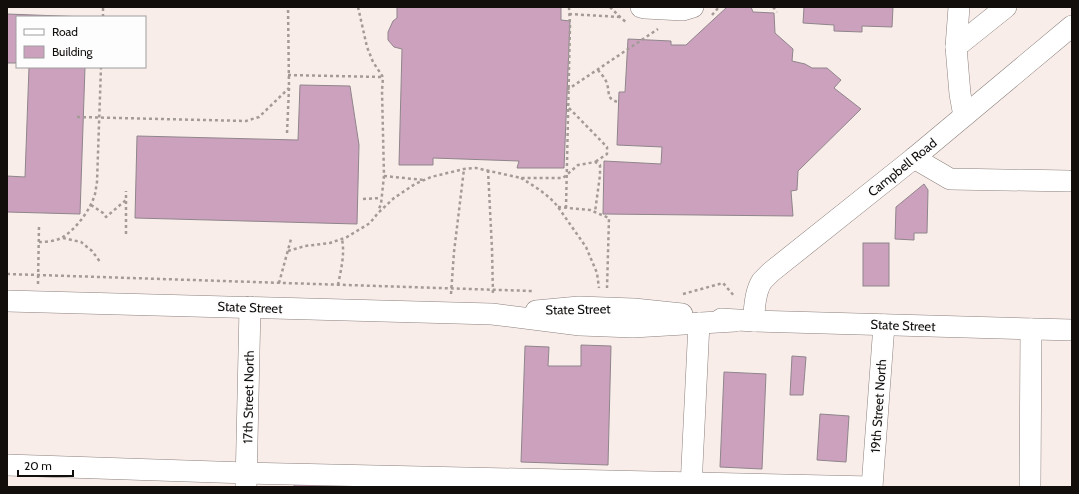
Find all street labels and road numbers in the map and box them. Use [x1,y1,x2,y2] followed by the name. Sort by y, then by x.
[864,134,940,200] street label: Campbell Road
[217,298,283,316] street label: State Street
[545,300,611,318] street label: State Street
[870,316,936,334] street label: State Street
[239,350,257,444] street label: 17th Street North
[867,359,889,453] street label: 19th Street North

